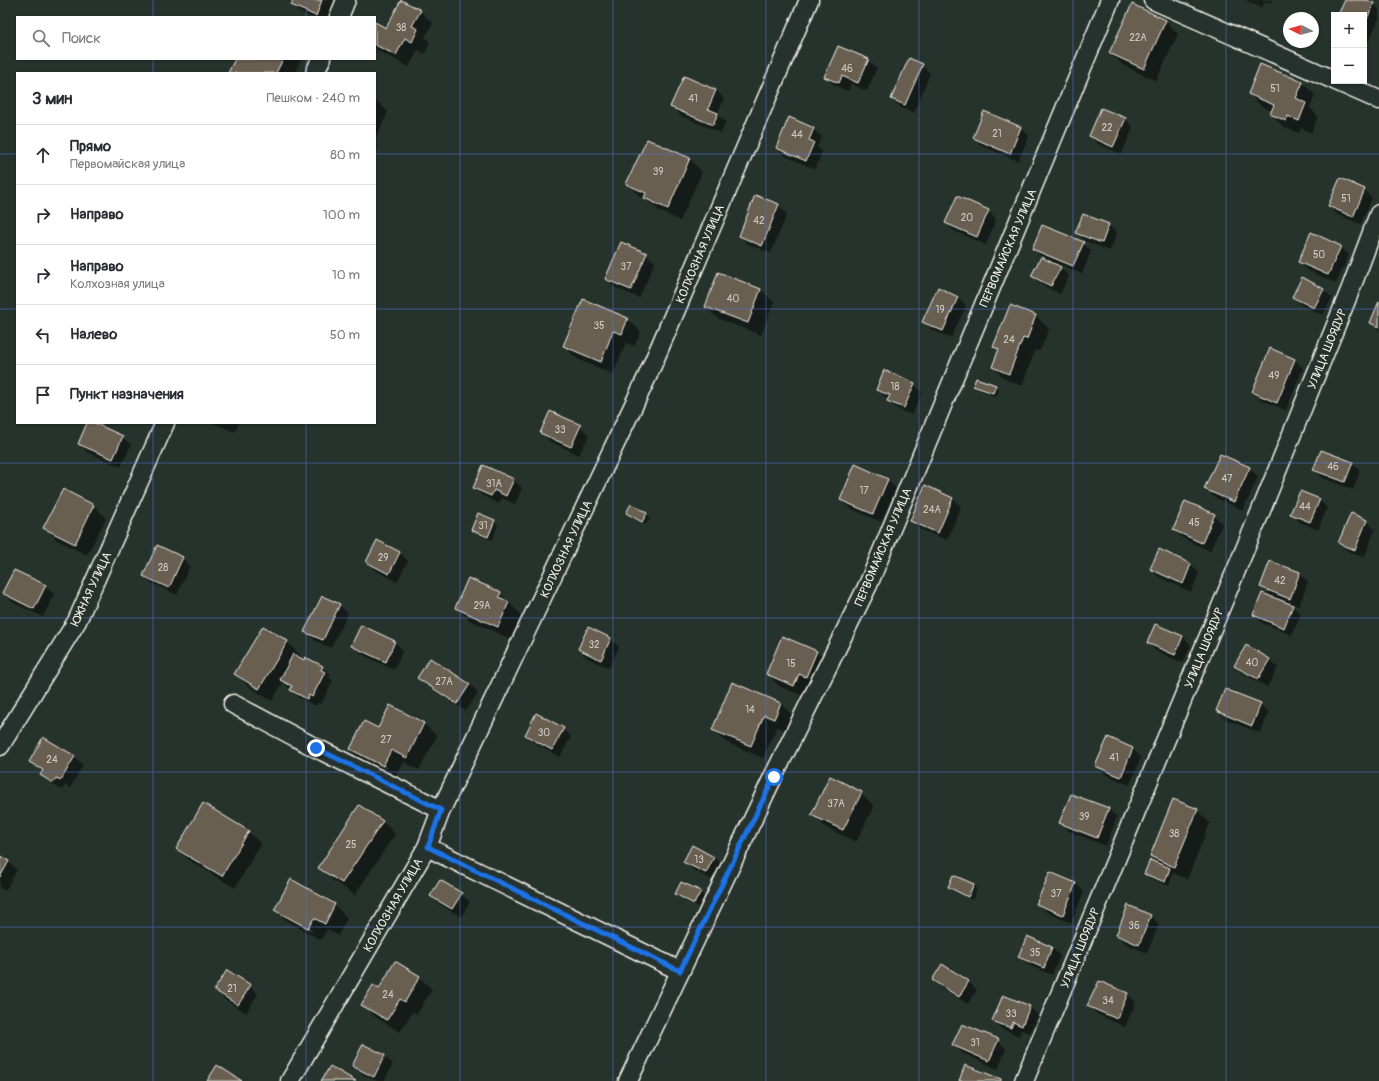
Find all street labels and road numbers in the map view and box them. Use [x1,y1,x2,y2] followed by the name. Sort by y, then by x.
[977,187,1040,310] street label: ПЕРВОМАЙСКАЯ УЛИЦА
[673,202,728,306] street label: КОЛХОЗНАЯ УЛИЦА
[1305,307,1350,392] street label: УЛИЦА ШОЯДУР
[852,486,915,609] street label: ПЕРВОМАЙСКАЯ УЛИЦА
[537,498,596,600] street label: КОЛХОЗНАЯ УЛИЦА
[68,549,115,629] street label: ЮЖНАЯ УЛИЦА
[1182,606,1227,691] street label: УЛИЦА ШОЯДУР
[360,855,426,955] street label: КОЛХОЗНАЯ УЛИЦА
[1058,906,1103,991] street label: УЛИЦА ШОЯДУР

